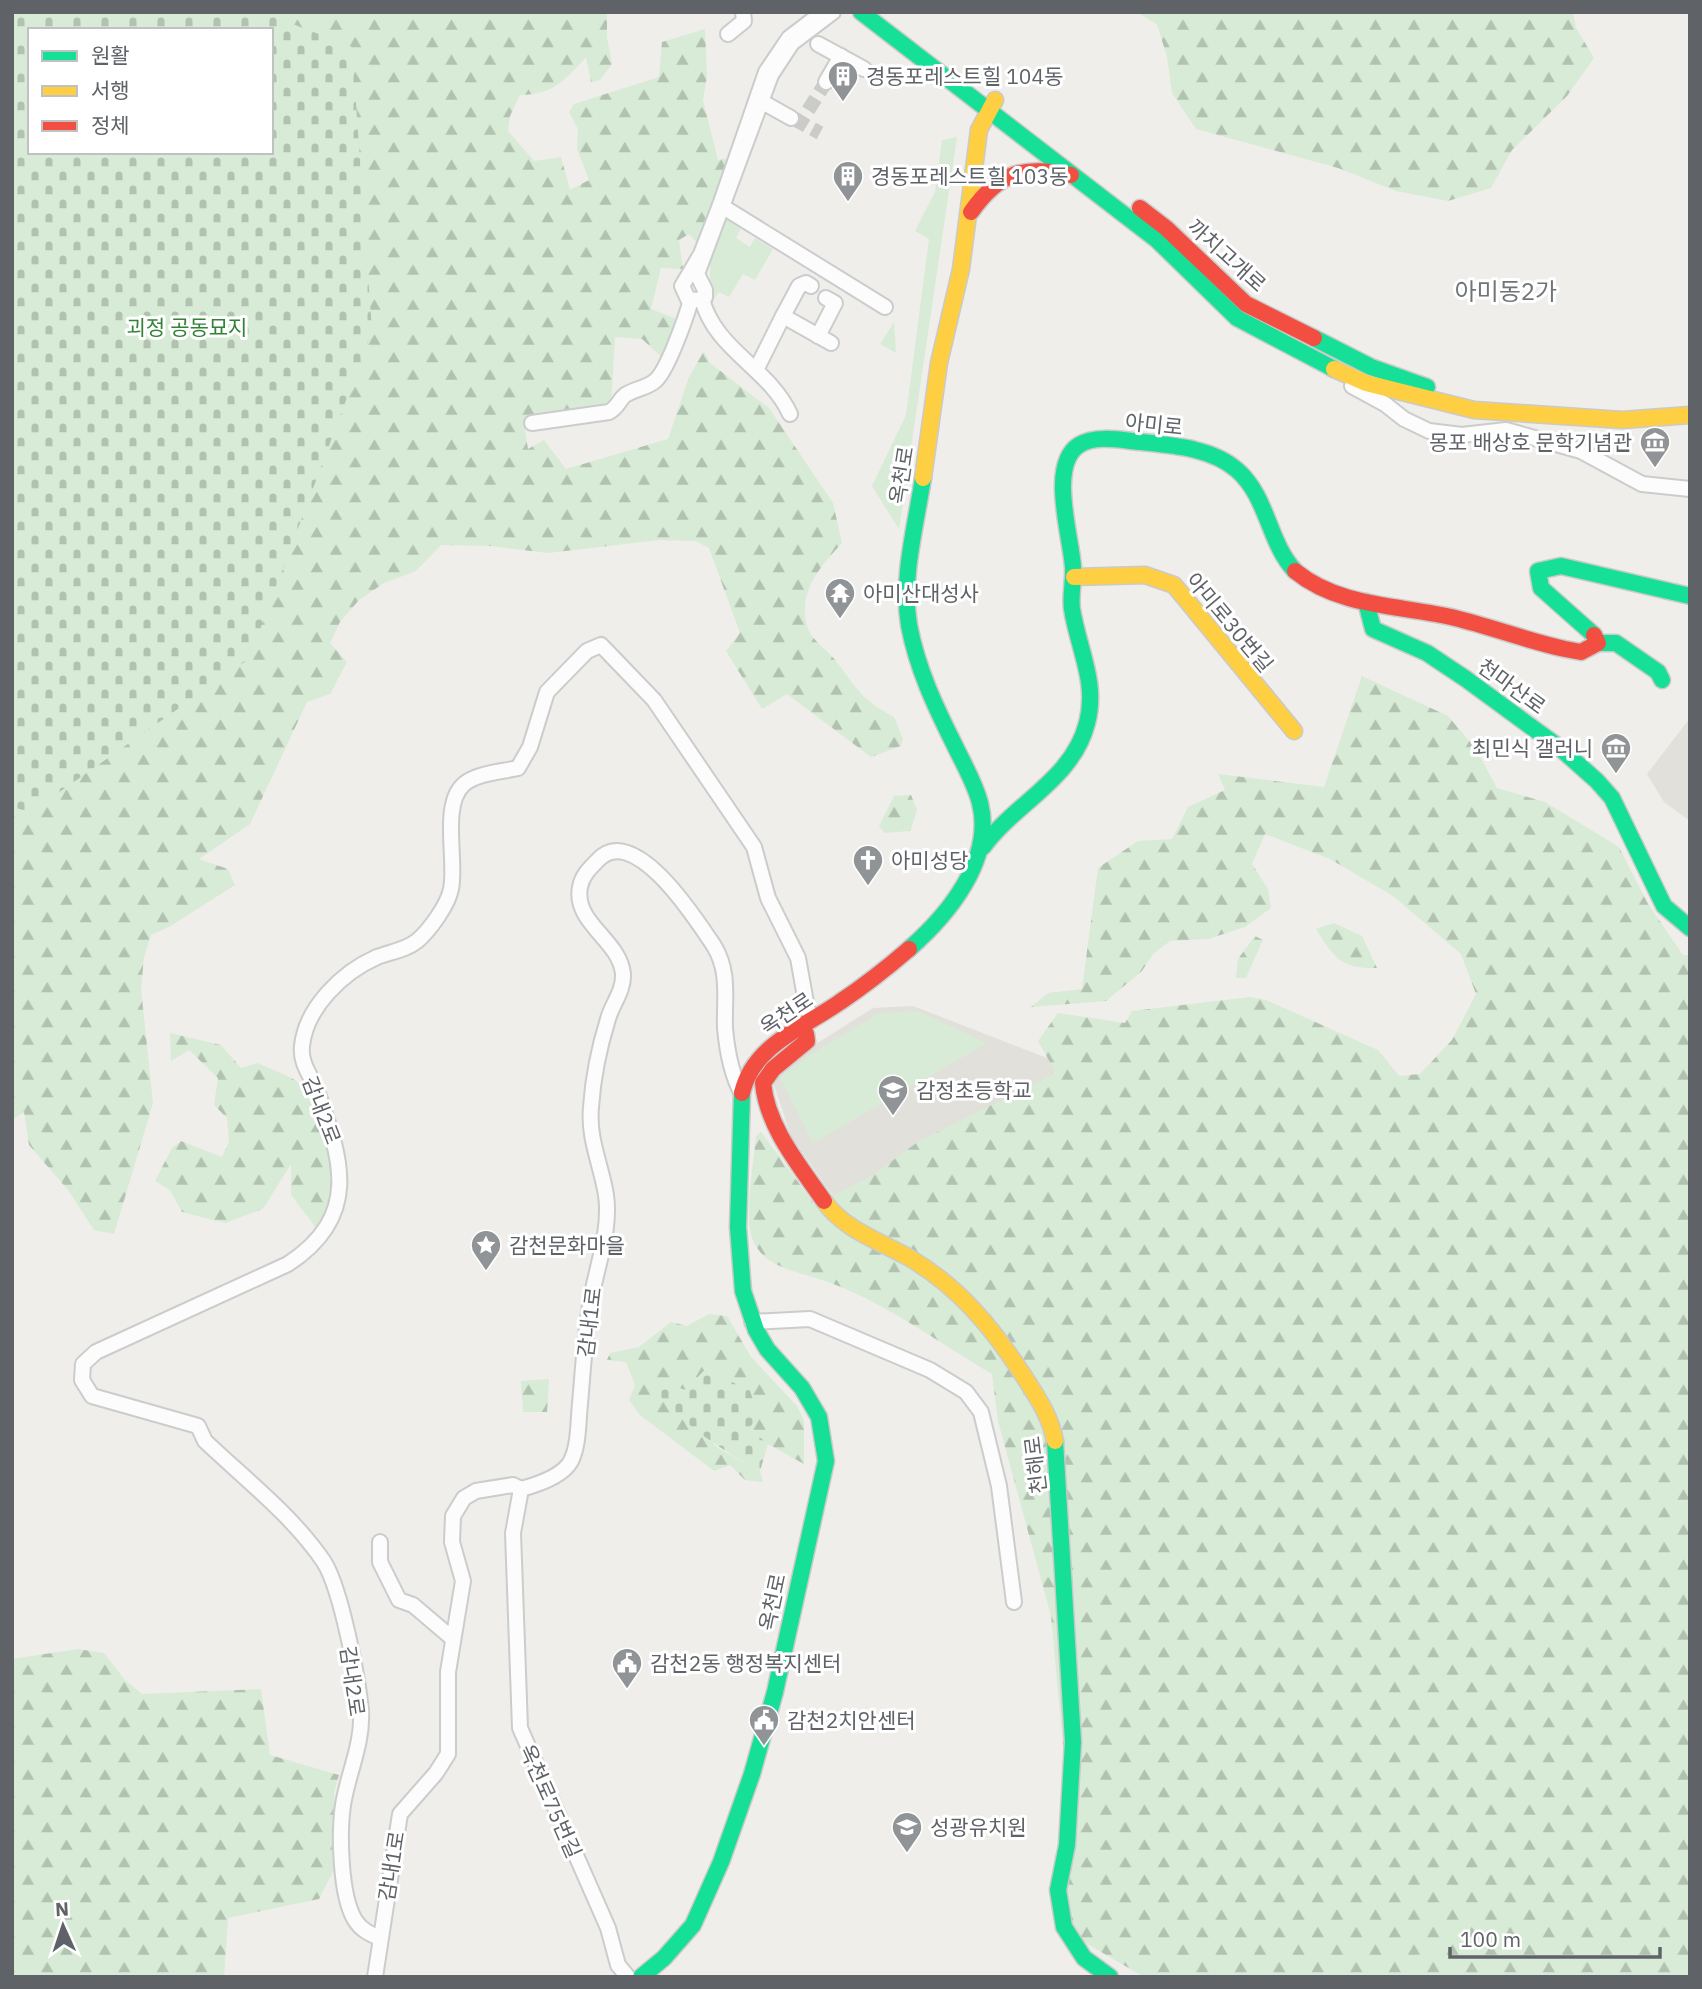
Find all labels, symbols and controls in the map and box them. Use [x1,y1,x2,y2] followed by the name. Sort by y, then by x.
[28,28,273,154] legend
[91,41,130,69] text: 원활
[826,59,860,103] building icon: 경동포레스트힐 104동
[866,62,1063,90] place label: 경동포레스트힐 104동
[91,76,130,104] text: 서행
[91,111,130,139] text: 정체
[831,159,865,203] building icon: 경동포레스트힐 103동
[871,162,1068,190] place label: 경동포레스트힐 103동
[1182,212,1272,298] street label: 까치고개로
[1455,275,1557,307] district label: 아미동2가
[127,313,247,341] park label: 괴정 공동묘지
[1124,407,1184,441] street label: 아미로
[1638,425,1672,469] museum icon: 몽포 배상호 문학기념관
[1429,428,1632,456] place label: 몽포 배상호 문학기념관
[883,444,919,506] street label: 옥천로
[1180,566,1280,678] street label: 아미로30번길
[823,576,857,620] temple icon: 아미산대성사
[863,579,979,607] place label: 아미산대성사
[1473,652,1551,720] street label: 천마산로
[1599,731,1633,775] museum icon: 최민식 갤러니
[1472,734,1593,762] place label: 최민식 갤러니
[851,843,885,887] church icon: 아미성당
[891,846,968,874] place label: 아미성당
[754,985,818,1041] street label: 옥천로
[296,1072,348,1148] street label: 감내2로
[876,1073,910,1117] school or university icon: 감정초등학교
[916,1076,1032,1104] place label: 감정초등학교
[469,1228,503,1272] place icon: 감천문화마을
[509,1231,625,1259] place label: 감천문화마을
[571,1285,607,1359] street label: 감내1로
[1018,1435,1052,1495] street label: 천해로
[752,1571,792,1633] street label: 옥천로
[334,1644,372,1718] street label: 감내2로
[610,1646,644,1690] public building icon: 감천2동 행정복지센터
[650,1649,841,1677] place label: 감천2동 행정복지센터
[747,1703,781,1747] public building icon: 감천2치안센터
[787,1706,916,1734] place label: 감천2치안센터
[513,1740,589,1862] street label: 옥천로75번길
[890,1810,924,1854] school or university icon: 성광유치원
[930,1813,1027,1841] place label: 성광유치원
[372,1829,410,1903] street label: 감내1로
[28,1891,98,1961] north arrow
[55,1897,70,1921] text: N
[1450,1916,1660,1960] scale bar
[1460,1925,1521,1953] text: 100 m

